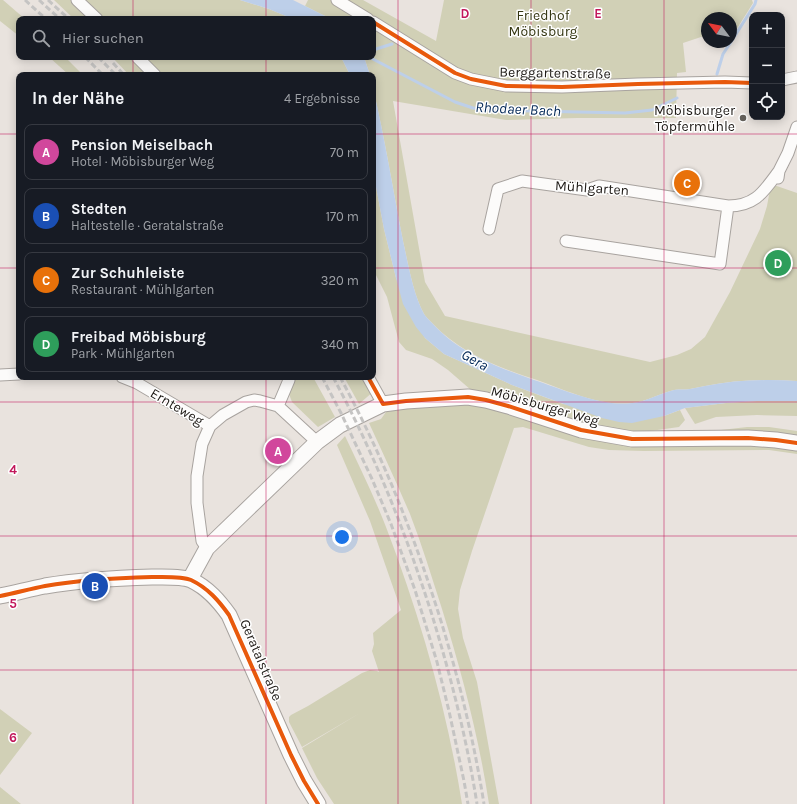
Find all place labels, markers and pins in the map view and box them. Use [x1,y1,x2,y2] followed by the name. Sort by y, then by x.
[654,102,736,135] place label: Möbisburger Töpfermühle
[738,113,748,123] marker: Möbisburger Töpfermühle
[674,168,700,198] pin: C
[765,248,791,278] pin: D
[265,436,291,466] pin: A
[82,571,108,601] pin: B

